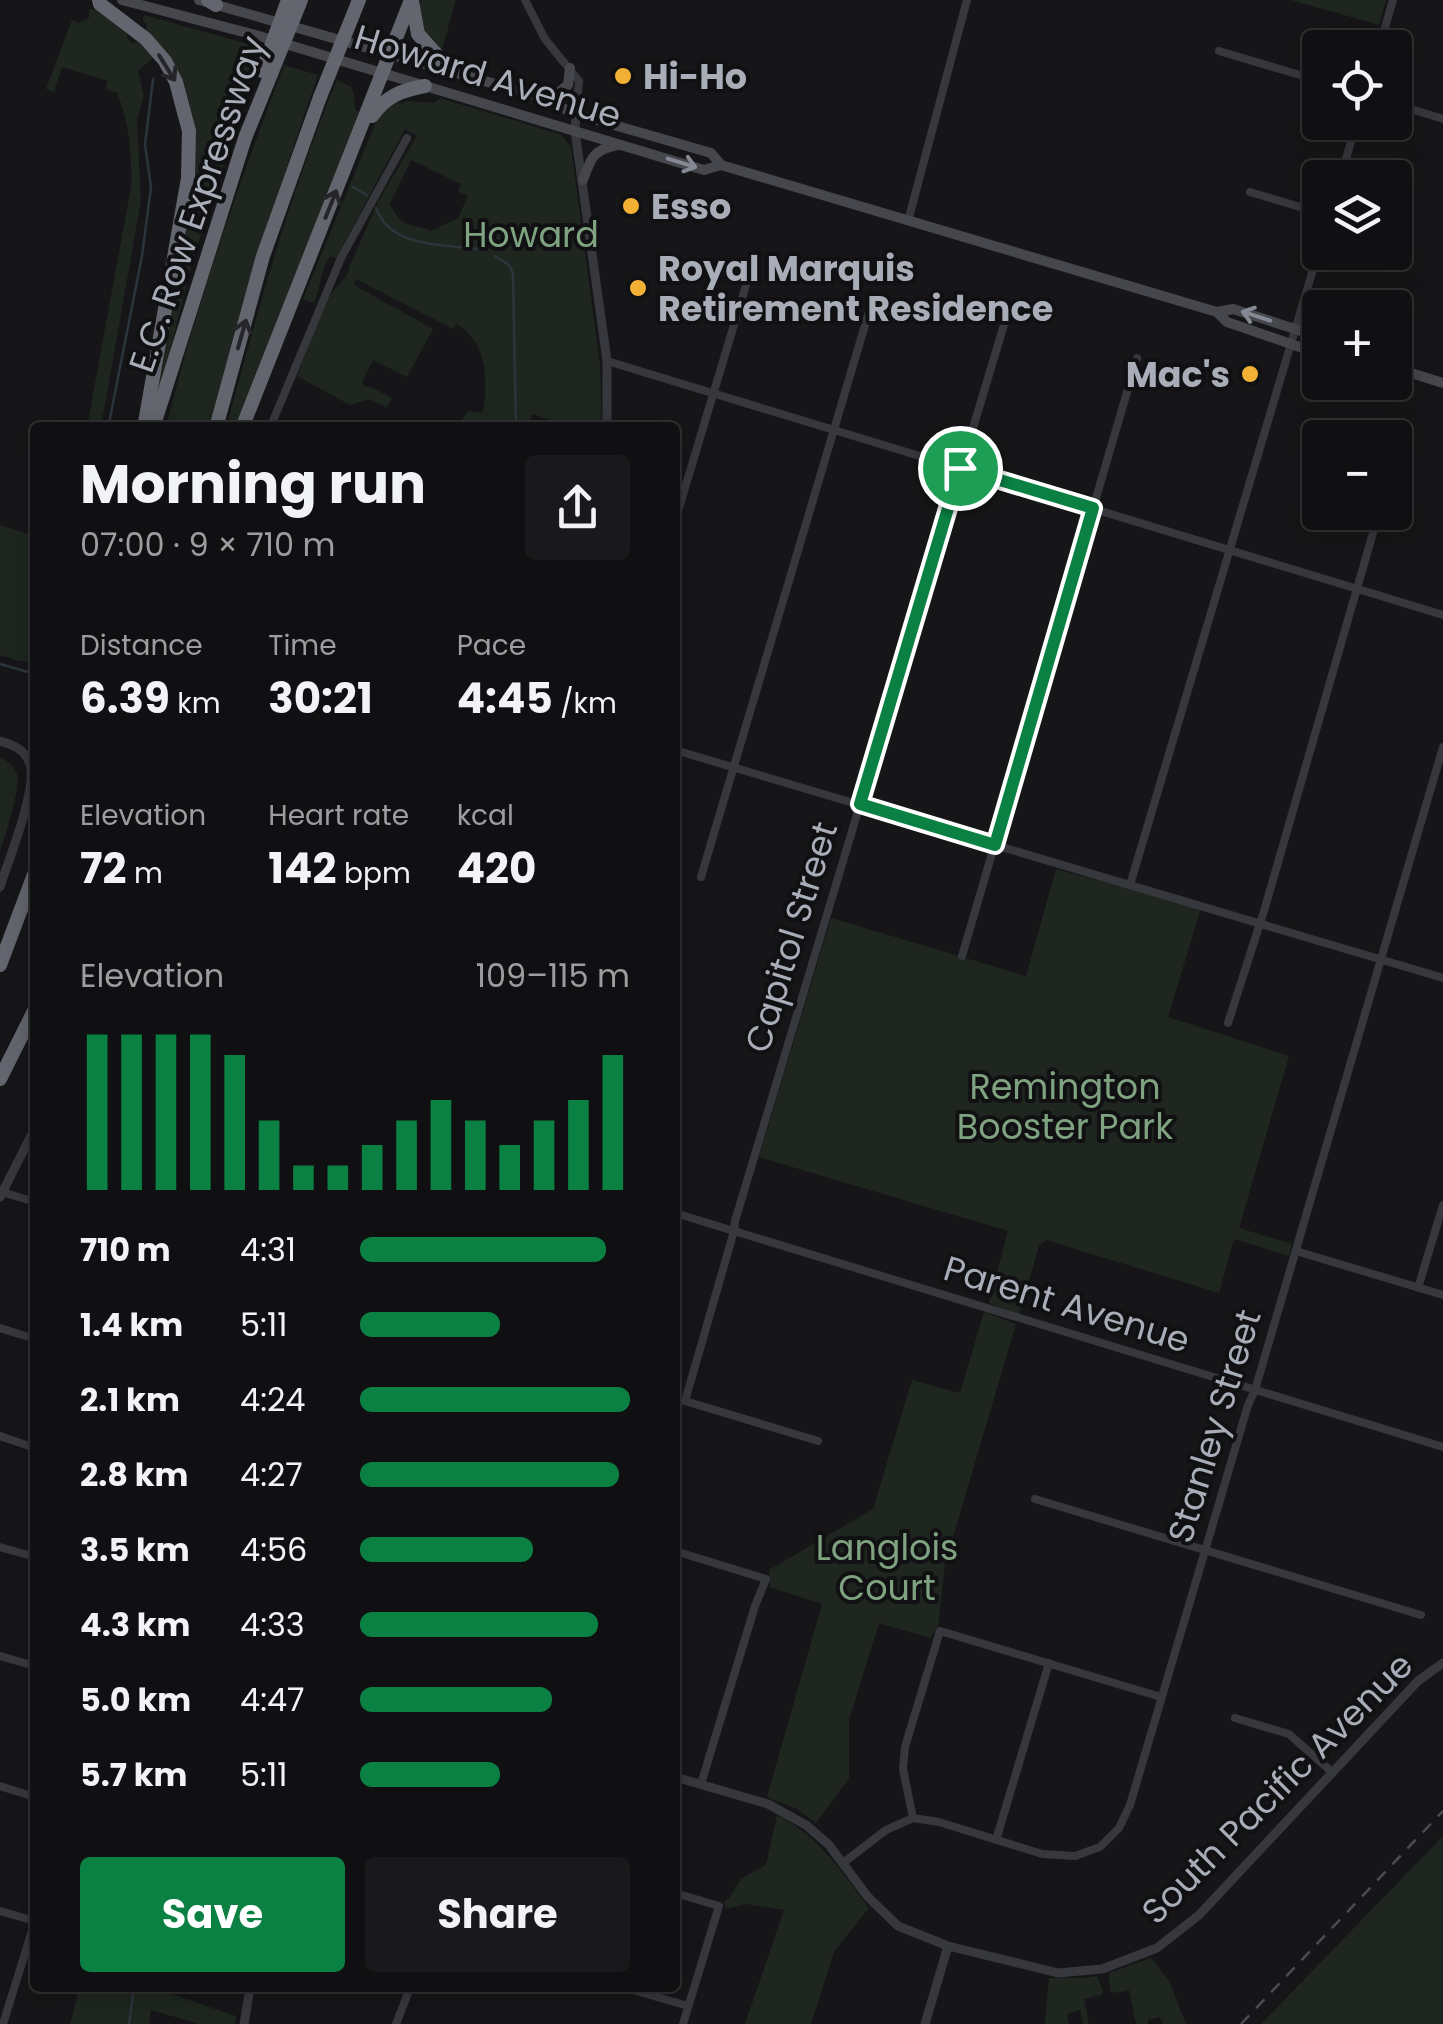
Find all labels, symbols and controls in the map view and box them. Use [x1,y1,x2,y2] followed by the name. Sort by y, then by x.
[349,12,627,140] street label: Howard Avenue
[116,29,278,379] street label: E.C. Row Expressway
[1302,30,1412,530] map controls
[1302,30,1412,140] button: locate
[643,52,747,101] place label: Hi-Ho
[157,53,177,81] one-way arrow
[612,65,634,87] marker: Hi-Ho
[665,155,697,173] one-way arrow
[1302,160,1412,270] button: layers
[651,182,731,231] place label: Esso
[324,189,342,220] one-way arrow
[620,195,642,217] marker: Esso
[463,210,599,259] park label: Howard
[658,244,1053,333] place label: Royal Marquis Retirement Residence
[627,277,649,299] marker: Royal Marquis Retirement Residence
[1302,290,1412,400] button: +
[1241,306,1273,324] one-way arrow
[233,318,252,350] one-way arrow
[1126,350,1230,399] place label: Mac's
[1239,363,1261,385] marker: Mac's
[1302,420,1412,530] button: −
[918,426,1003,511] pin
[933,441,988,496] icon: arrive
[80,445,426,522] text: Morning run
[525,455,630,560] button: share
[80,522,336,567] text: 07:00 · 9 × 710 m
[80,626,203,665] text: Distance
[268,626,337,665] text: Time
[457,626,526,665] text: Pace
[80,669,170,728] text: 6.39
[268,669,373,728] text: 30:21
[457,669,553,728] text: 4:45
[170,684,221,723] text: km
[553,684,617,723] text: /km
[80,796,206,835] text: Elevation
[268,796,409,835] text: Heart rate
[457,796,514,835] text: kcal
[733,816,849,1058] street label: Capitol Street
[80,839,126,898] text: 72
[268,839,337,898] text: 142
[457,839,536,898] text: 420
[126,854,163,893] text: m
[337,854,411,893] text: bpm
[80,953,224,998] text: Elevation
[476,953,630,998] text: 109–115 m
[957,1062,1173,1151] park label: Remington Booster Park
[80,1227,171,1272] text: 710 m
[240,1227,296,1272] text: 4:31
[938,1243,1196,1365] street label: Parent Avenue
[80,1302,183,1347] text: 1.4 km
[240,1302,287,1347] text: 5:11
[1155,1304,1273,1548] street label: Stanley Street
[80,1377,180,1422] text: 2.1 km
[240,1377,305,1422] text: 4:24
[80,1452,188,1497] text: 2.8 km
[240,1452,303,1497] text: 4:27
[816,1523,958,1612] park label: Langlois Court
[80,1527,190,1572] text: 3.5 km
[240,1527,307,1572] text: 4:56
[80,1602,191,1647] text: 4.3 km
[240,1602,305,1647] text: 4:33
[1130,1641,1424,1935] street label: South Pacific Avenue
[80,1677,191,1722] text: 5.0 km
[240,1677,305,1722] text: 4:47
[80,1752,187,1797] text: 5.7 km
[240,1752,287,1797] text: 5:11
[80,1857,345,1972] button: Save
[365,1857,630,1972] button: Share

